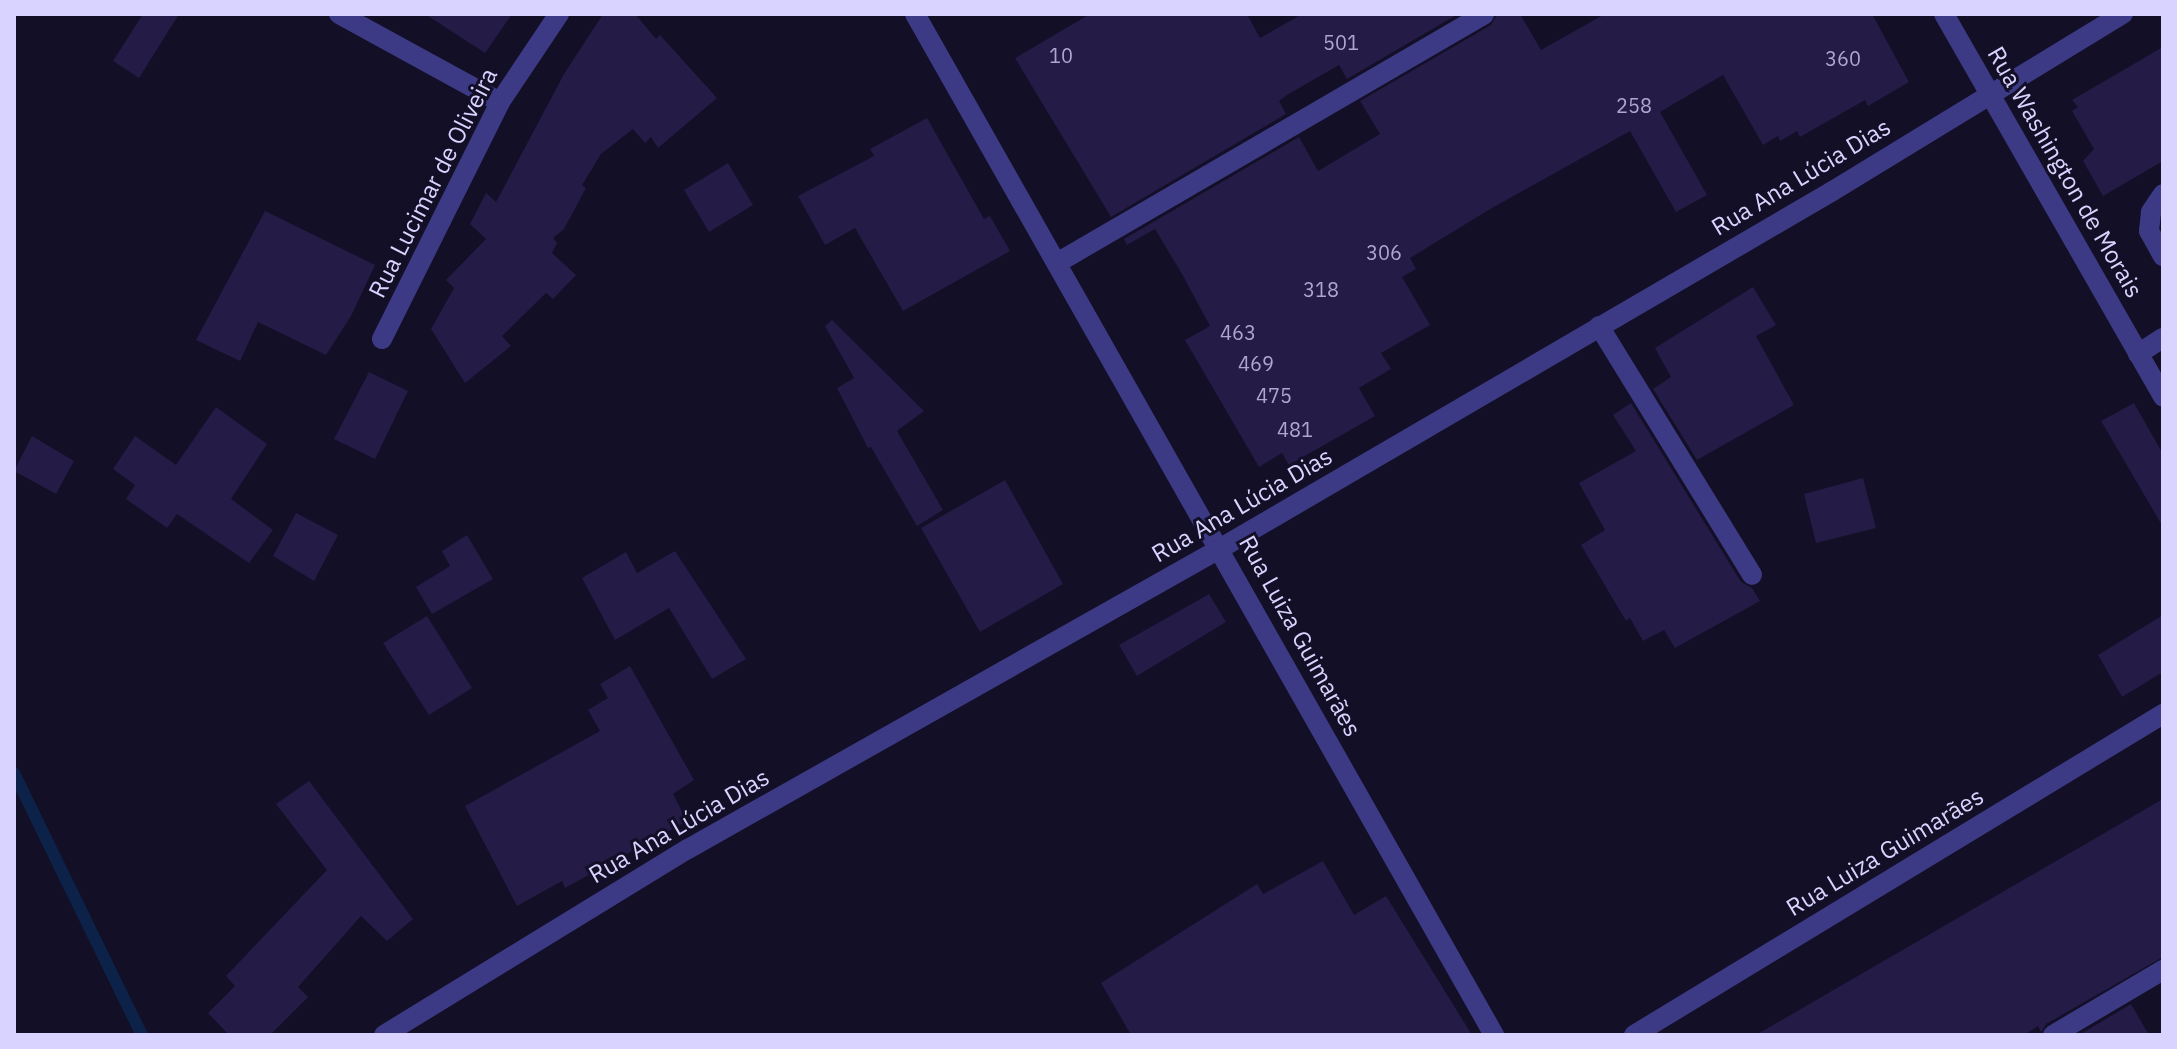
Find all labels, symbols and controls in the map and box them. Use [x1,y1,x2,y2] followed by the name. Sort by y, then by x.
[1323,30,1359,54] house number: 501
[1981,41,2149,303] street label: Rua Washington de Morais
[1049,43,1073,67] house number: 10
[1825,46,1861,70] house number: 360
[363,63,503,303] street label: Rua Lucimar de Oliveira
[1616,93,1652,117] house number: 258
[1706,112,1896,242] street label: Rua Ana Lúcia Dias
[1366,240,1402,264] house number: 306
[1303,277,1339,301] house number: 318
[1220,320,1256,344] house number: 463
[1238,351,1274,375] house number: 469
[1256,383,1292,407] house number: 475
[1277,417,1313,441] house number: 481
[1147,442,1337,568] street label: Rua Ana Lúcia Dias
[1233,531,1367,741] street label: Rua Luiza Guimarães
[584,763,774,889] street label: Rua Ana Lúcia Dias
[1781,782,1989,922] street label: Rua Luiza Guimarães

